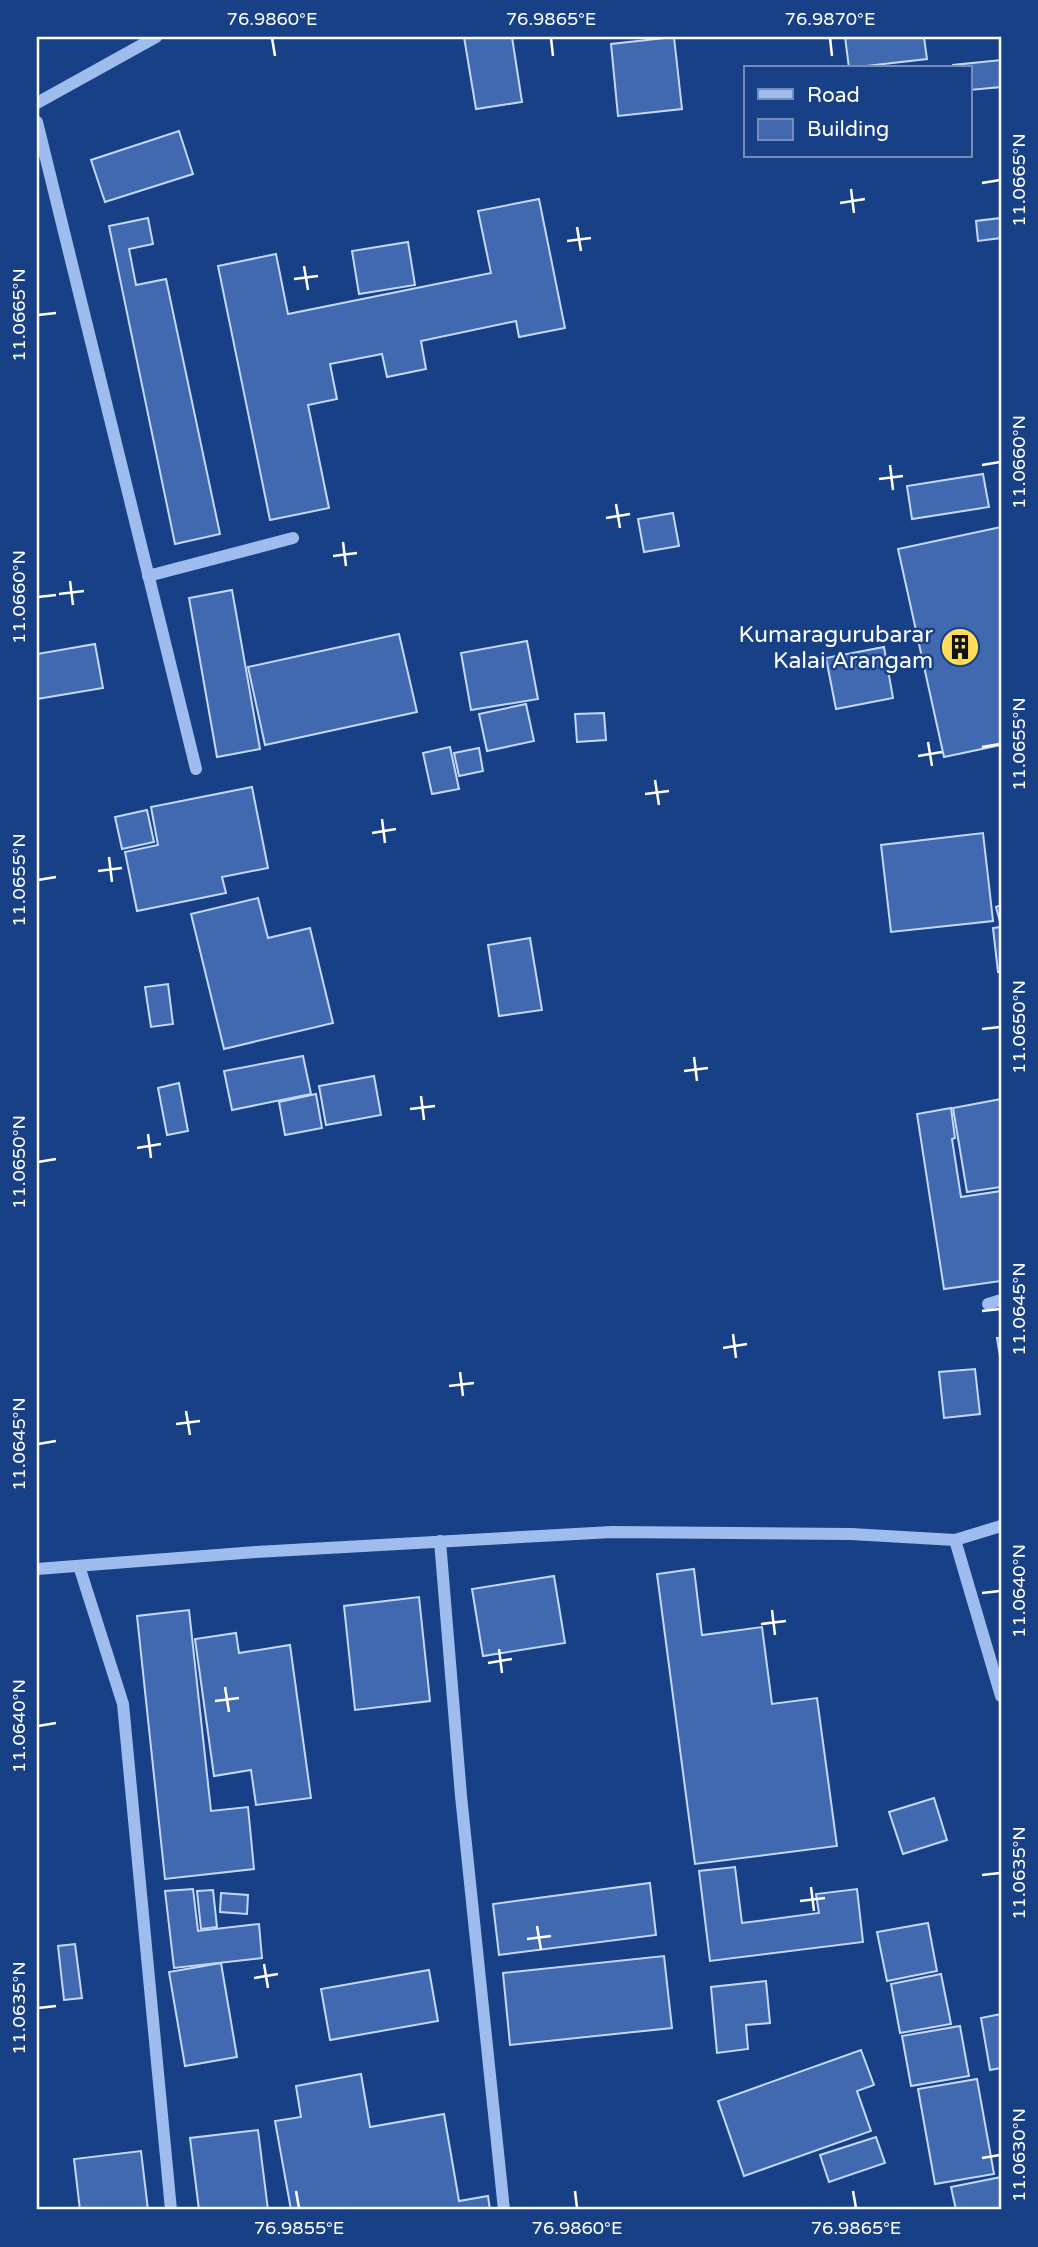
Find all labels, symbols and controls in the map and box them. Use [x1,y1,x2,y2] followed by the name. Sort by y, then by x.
[227,8,317,30] text: 76.9860°E
[506,8,596,30] text: 76.9865°E
[785,8,875,30] text: 76.9870°E
[744,66,972,158] legend
[807,83,860,108] text: Road
[807,117,889,142] text: Building
[1008,133,1030,227] text: 11.0665°N
[8,268,30,362] text: 11.0665°N
[1008,415,1030,509] text: 11.0660°N
[8,550,30,644] text: 11.0660°N
[738,621,933,675] place label: Kumaragurubarar Kalai Arangam
[939,626,981,668] building icon: Kumaragurubarar Kalai Arangam
[1008,697,1030,791] text: 11.0655°N
[8,833,30,927] text: 11.0655°N
[1008,980,1030,1074] text: 11.0650°N
[8,1115,30,1209] text: 11.0650°N
[1008,1262,1030,1356] text: 11.0645°N
[8,1397,30,1491] text: 11.0645°N
[1008,1544,1030,1638] text: 11.0640°N
[8,1679,30,1773] text: 11.0640°N
[1008,1826,1030,1920] text: 11.0635°N
[8,1961,30,2055] text: 11.0635°N
[1008,2108,1030,2202] text: 11.0630°N
[254,2217,344,2239] text: 76.9855°E
[532,2217,622,2239] text: 76.9860°E
[811,2217,901,2239] text: 76.9865°E

